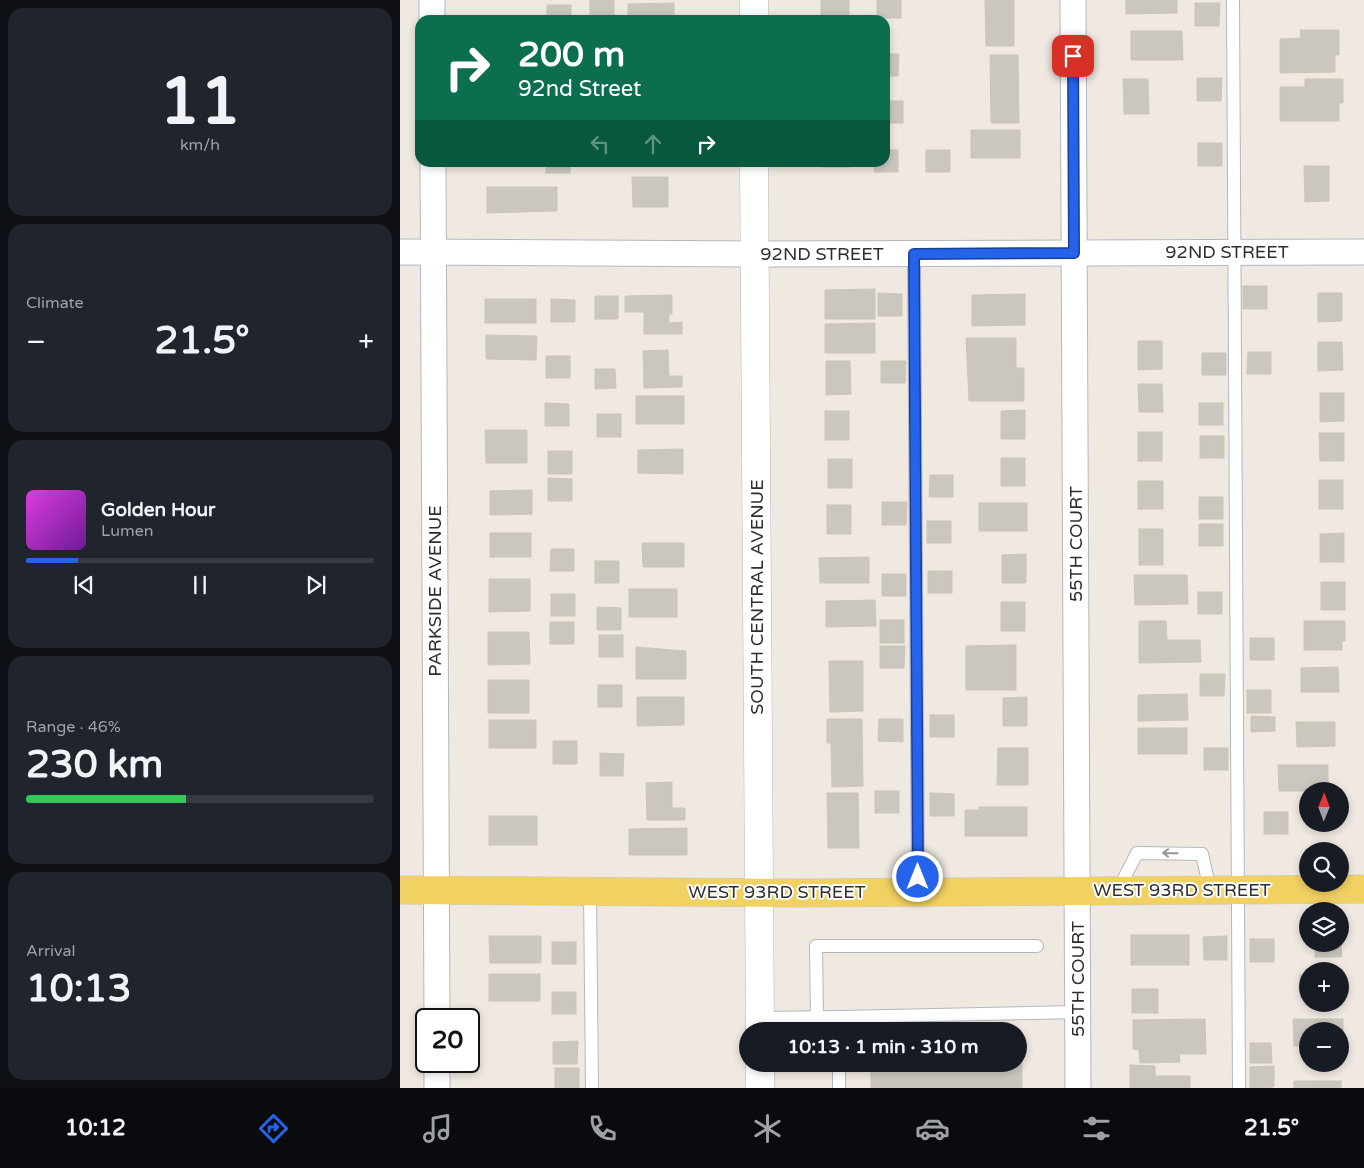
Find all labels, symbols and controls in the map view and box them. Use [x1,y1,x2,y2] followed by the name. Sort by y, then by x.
[518,34,625,76] text: 200 m
[435,35,500,100] icon: right
[1052,35,1094,77] pin
[1059,42,1087,70] icon: arrive
[159,63,241,142] text: 11
[518,76,642,102] text: 92nd Street
[586,130,614,158] icon: left
[639,130,667,158] icon: ahead
[692,130,720,158] icon: right
[180,135,220,155] text: km/h
[1165,241,1289,263] street label: 92ND STREET
[760,243,884,265] street label: 92ND STREET
[26,293,84,313] text: Climate
[155,318,250,364] text: 21.5°
[26,325,46,359] text: −
[358,325,374,359] text: +
[746,479,768,715] street label: SOUTH CENTRAL AVENUE
[1065,486,1087,602] street label: 55TH COURT
[101,499,215,521] text: Golden Hour
[424,505,446,677] street label: PARKSIDE AVENUE
[101,521,153,541] text: Lumen
[70,571,98,599] icon: previous
[186,571,214,599] icon: pause
[302,571,330,599] icon: next
[26,717,121,737] text: Range · 46%
[26,742,163,788] text: 230 km
[1299,782,1349,832] north arrow
[1299,782,1349,1072] map controls
[1299,842,1349,892] button: search
[1162,848,1178,858] one-way arrow
[891,850,943,902] position arrow
[1093,879,1271,901] street label: WEST 93RD STREET
[688,881,866,903] street label: WEST 93RD STREET
[1299,902,1349,952] button: layers
[1067,921,1089,1037] street label: 55TH COURT
[26,941,75,961] text: Arrival
[1299,962,1349,1012] button: +
[26,966,131,1012] text: 10:13
[415,1008,480,1073] speed limit sign: 20
[1299,1022,1349,1072] button: −
[787,1036,979,1058] text: 10:13 · 1 min · 310 m
[256,1111,291,1146] icon: directions
[420,1111,455,1146] icon: music
[585,1111,620,1146] icon: phone
[750,1111,785,1146] icon: climate
[915,1111,950,1146] icon: car
[1079,1111,1114,1146] icon: filters
[65,1115,126,1141] text: 10:12
[1244,1115,1299,1141] text: 21.5°

